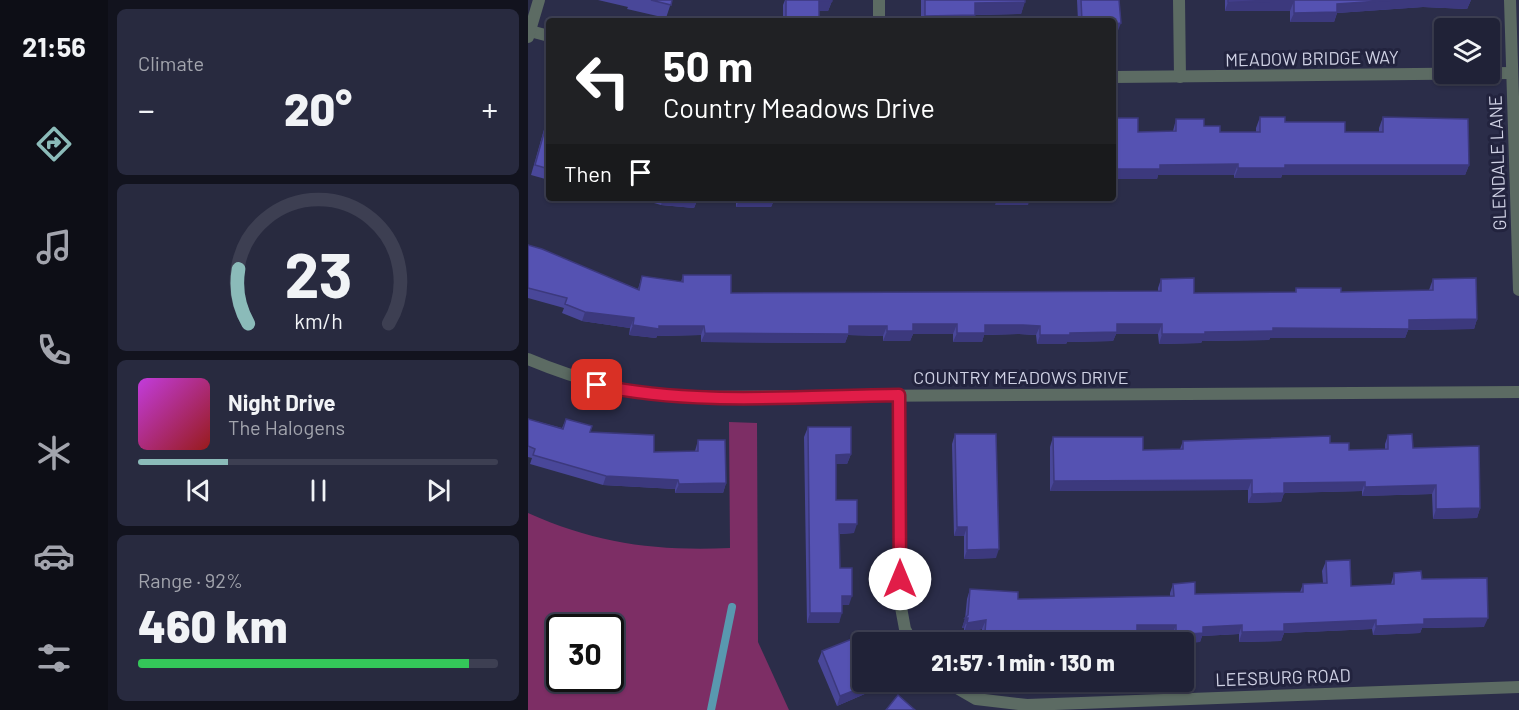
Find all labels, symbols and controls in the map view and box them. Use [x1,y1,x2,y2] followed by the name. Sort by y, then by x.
[1434,18,1500,84] map controls
[1434,18,1500,84] button: layers
[22,30,86,62] text: 21:56
[663,40,753,90] text: 50 m
[564,42,642,120] icon: left
[1225,45,1399,71] street label: MEADOW BRIDGE WAY
[138,51,204,75] text: Climate
[284,81,352,135] text: 20°
[138,89,155,129] text: −
[482,89,498,129] text: +
[663,91,935,123] text: Country Meadows Drive
[1484,95,1510,231] street label: GLENDALE LANE
[33,123,75,165] icon: directions
[624,156,657,189] icon: arrive
[564,160,612,186] text: Then
[33,226,75,268] icon: music
[284,237,352,311] text: 23
[294,309,342,334] text: km/h
[33,329,75,371] icon: phone
[571,359,622,410] pin
[913,366,1129,388] street label: COUNTRY MEADOWS DRIVE
[580,368,613,401] icon: arrive
[228,389,336,415] text: Night Drive
[228,415,345,439] text: The Halogens
[33,432,75,474] icon: climate
[182,474,215,507] icon: previous
[302,474,335,507] icon: pause
[422,474,455,507] icon: next
[33,535,75,577] icon: car
[868,547,932,611] position arrow
[138,568,243,592] text: Range · 92%
[138,598,288,652] text: 460 km
[546,614,624,692] speed limit sign: 30
[33,637,75,679] icon: filters
[931,649,1115,675] text: 21:57 · 1 min · 130 m
[1215,664,1351,690] street label: LEESBURG ROAD

